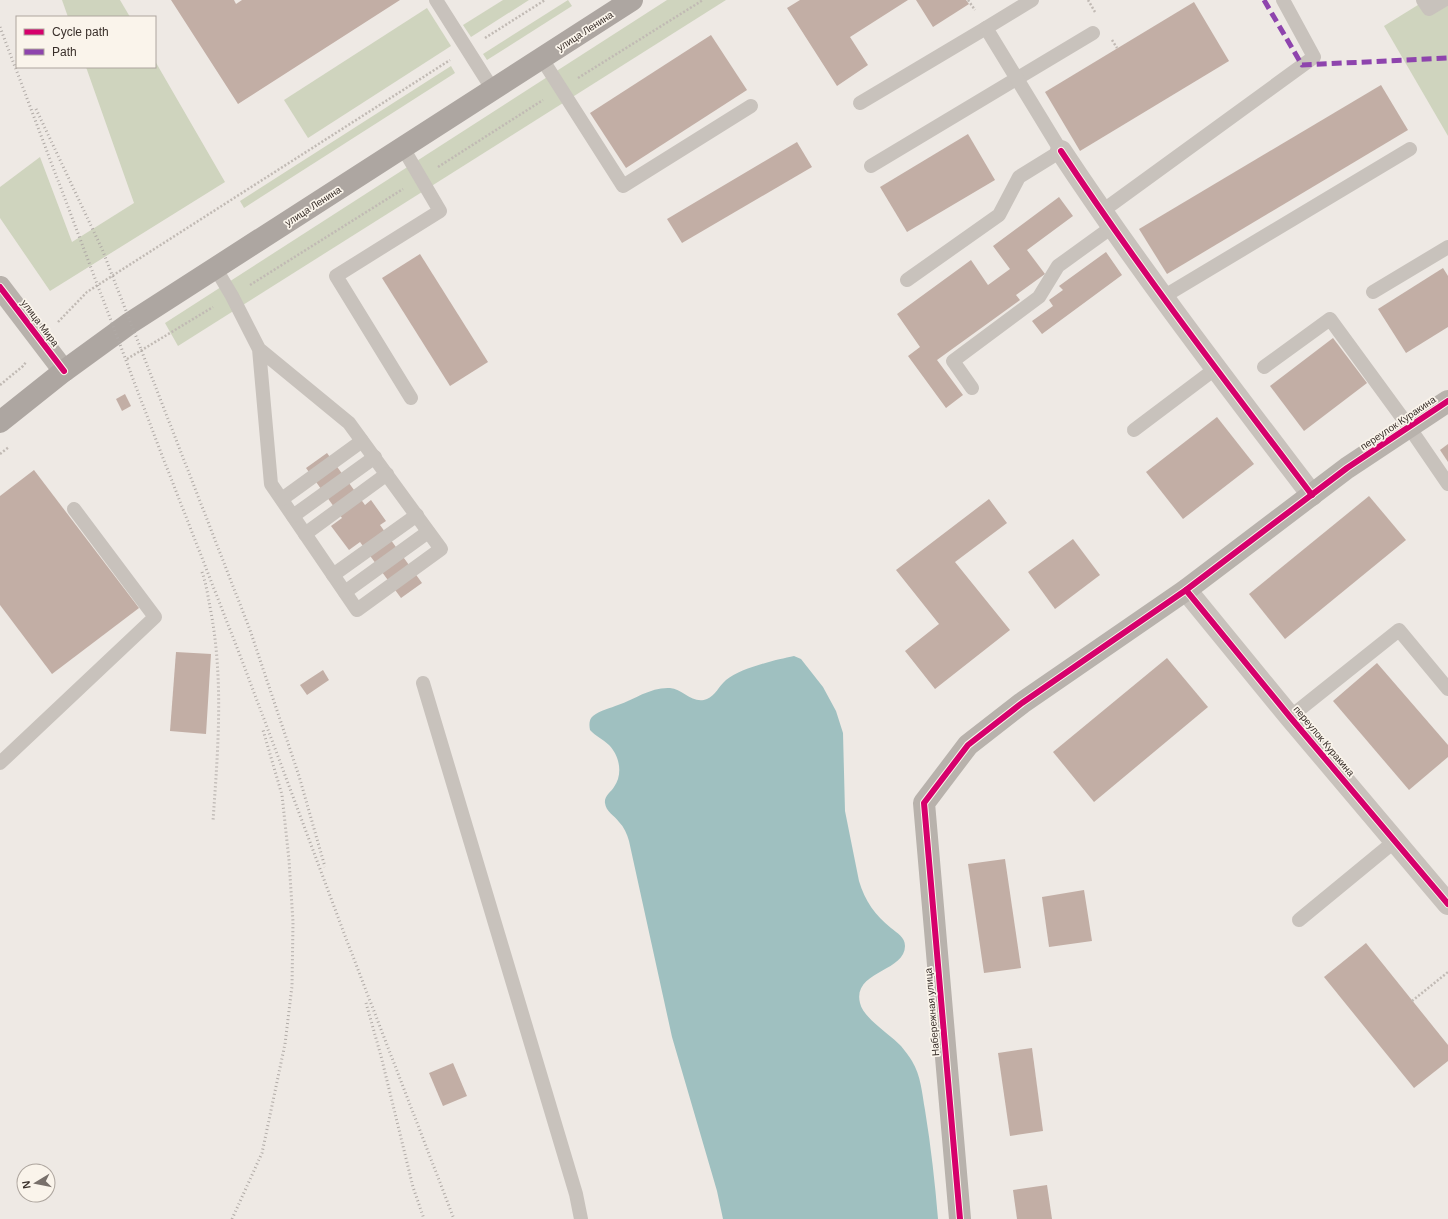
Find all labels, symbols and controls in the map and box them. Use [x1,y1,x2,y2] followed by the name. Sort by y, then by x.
[555,9,615,53] street label: улица Ленина
[16,16,156,68] legend
[52,25,109,39] text: Cycle path
[52,45,77,59] text: Path
[283,184,343,228] street label: улица Ленина
[19,298,61,349] street label: улица Мира
[1358,394,1438,452] street label: переулок Куракина
[1291,704,1357,779] street label: переулок Куракина
[923,967,941,1057] street label: Набережная улица
[16,1163,56,1203] north arrow
[20,1180,33,1190] text: N

